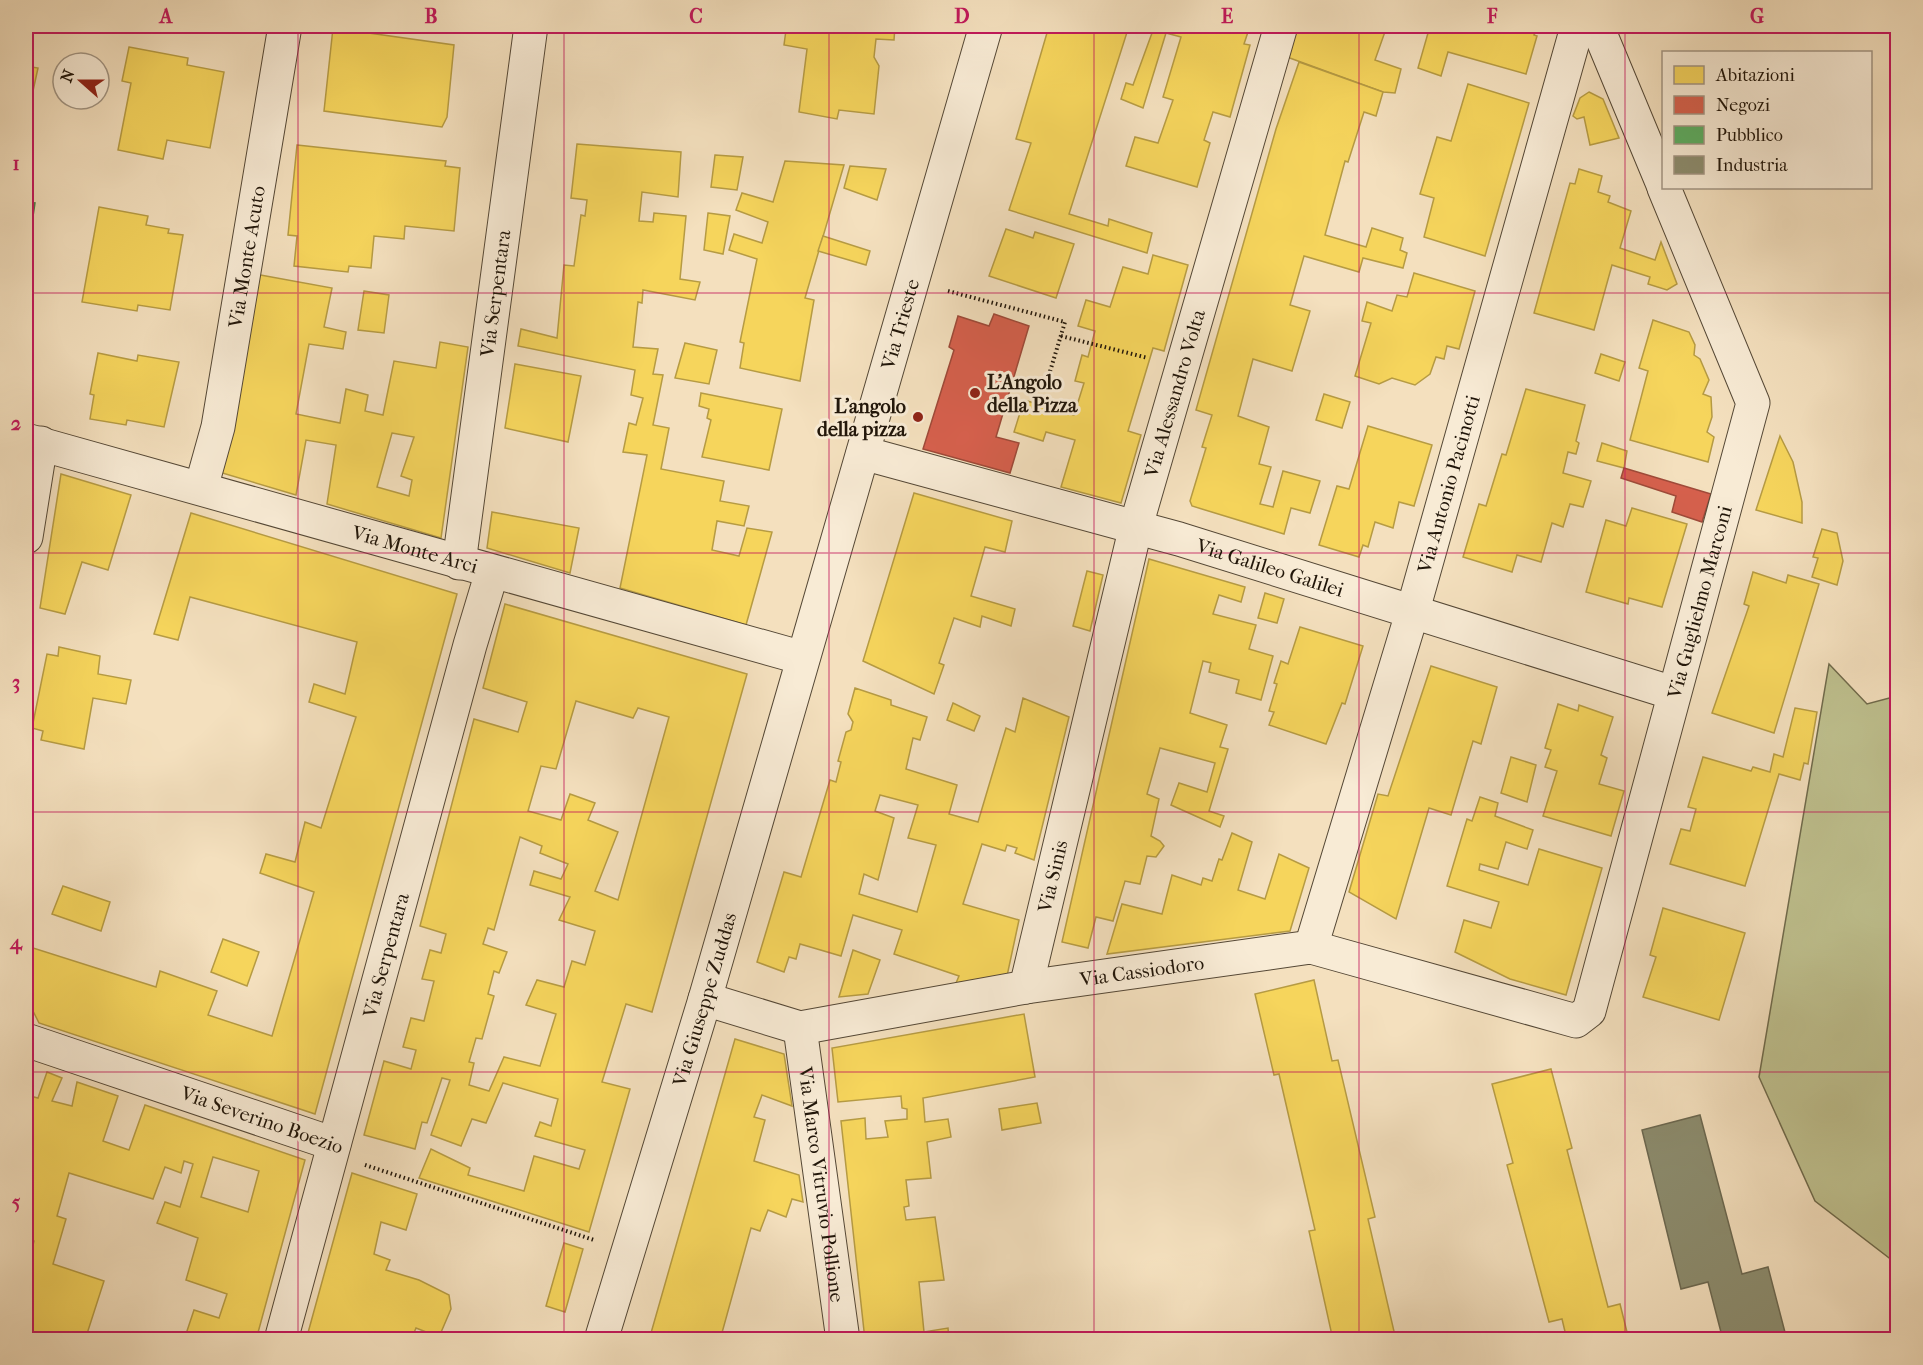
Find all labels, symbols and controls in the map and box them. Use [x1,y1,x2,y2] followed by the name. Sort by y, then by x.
[158,5,174,28] text: A
[424,5,438,28] text: B
[689,5,703,28] text: C
[954,5,970,28] text: D
[1221,5,1233,28] text: E
[1486,5,1498,28] text: F
[1750,5,1764,28] text: G
[51,51,111,111] north arrow
[1662,51,1872,189] legend
[1715,65,1796,86] text: Abitazioni
[56,66,79,85] text: N
[1716,95,1771,116] text: Negozi
[1716,125,1783,146] text: Pubblico
[12,152,20,175] text: 1
[1716,155,1788,176] text: Industria
[223,184,270,330] street label: Via Monte Acuto
[475,228,515,359] street label: Via Serpentara
[876,276,924,373] street label: Via Trieste
[1139,306,1210,481] street label: Via Alessandro Volta
[987,371,1078,417] place label: L'Angolo della Pizza
[968,386,982,400] marker: L'Angolo della Pizza
[1412,392,1484,576] street label: Via Antonio Pacinotti
[817,395,907,441] place label: L'angolo della pizza
[911,410,925,424] marker: L'angolo della pizza
[11,412,21,435] text: 2
[1662,503,1736,702] street label: Via Guglielmo Marconi
[349,520,481,578] street label: Via Monte Arci
[1193,533,1347,601] street label: Via Galileo Galilei
[12,671,20,694] text: 3
[1033,838,1072,916] street label: Via Sinis
[358,889,414,1021] street label: Via Serpentara
[667,910,741,1090] street label: Via Giuseppe Zuddas
[9,931,23,955] text: 4
[1077,951,1205,991] street label: Via Cassiodoro
[794,1064,849,1304] street label: Via Marco Vitruvio Pollione
[177,1081,346,1159] street label: Via Severino Boezio
[12,1191,21,1214] text: 5

